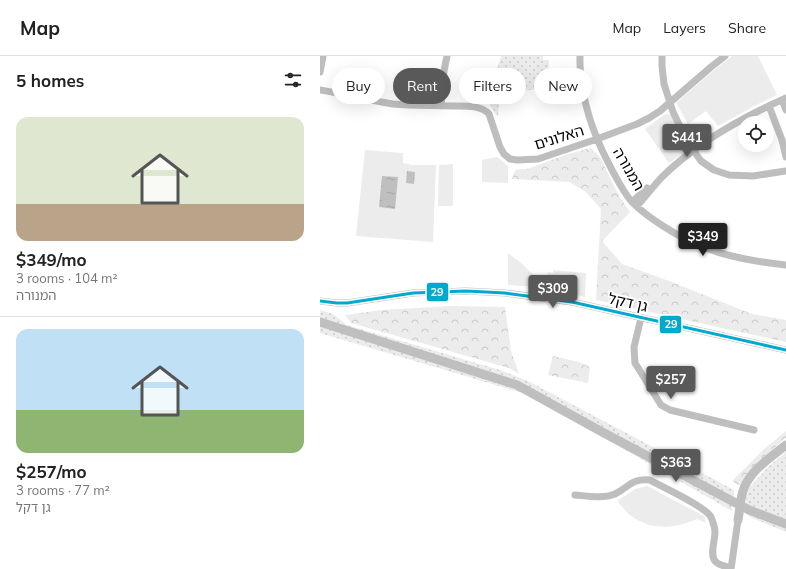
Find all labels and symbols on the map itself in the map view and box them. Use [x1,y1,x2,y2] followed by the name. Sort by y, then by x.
[532,120,586,154] street label: האלונים
[663,124,711,158] pin: $441
[609,144,649,194] street label: המנורה
[679,223,727,257] pin: $349
[529,275,577,309] pin: $309
[426,282,449,302] line badge: 29
[430,285,444,299] text: 29
[606,288,650,316] street label: גן דקל
[659,315,682,334] line badge: 29
[664,317,678,331] text: 29
[647,366,695,400] pin: $257
[652,449,700,483] pin: $363

